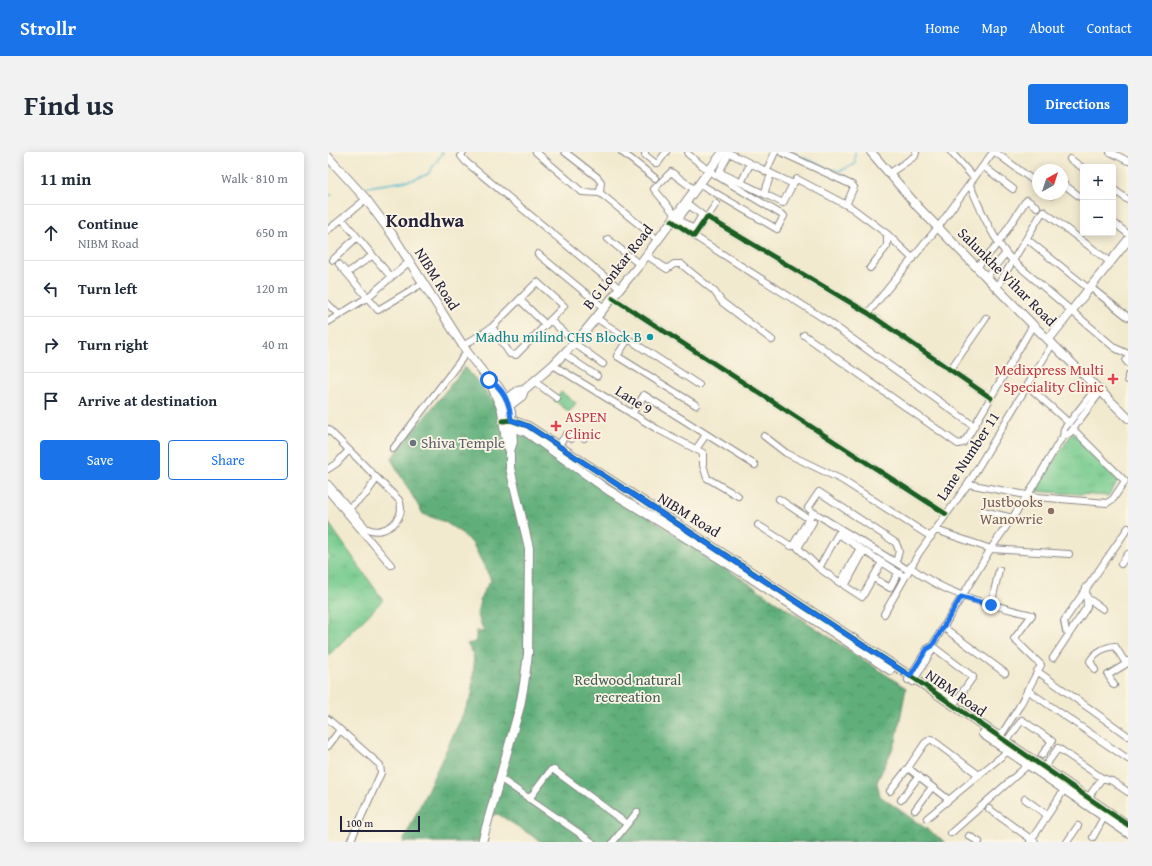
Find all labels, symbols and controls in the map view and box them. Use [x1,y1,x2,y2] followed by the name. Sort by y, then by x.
[20,14,76,42] text: Strollr
[925,18,960,38] text: Home
[982,18,1007,38] text: Map
[1029,18,1065,38] text: About
[1087,18,1132,38] text: Contact
[24,84,114,125] text: Find us
[1028,84,1128,124] button: Directions
[1032,164,1068,200] north arrow
[1080,164,1116,236] map controls
[1080,164,1116,200] button: +
[40,166,91,191] text: 11 min
[221,169,288,188] text: Walk · 810 m
[1080,200,1116,236] button: −
[386,206,465,234] district label: Kondhwa
[78,213,139,234] text: Continue
[578,220,658,314] street label: B G Lonkar Road
[40,222,62,244] icon: ahead
[256,223,288,242] text: 650 m
[953,223,1061,331] street label: Salunkhe Vihar Road
[78,234,139,253] text: NIBM Road
[410,244,465,314] street label: NIBM Road
[40,278,62,300] icon: left
[78,278,137,299] text: Turn left
[256,279,288,298] text: 120 m
[475,326,642,347] place label: Madhu milind CHS Block B
[645,332,655,342] marker: Madhu milind CHS Block B
[40,334,62,356] icon: right
[78,334,149,355] text: Turn right
[262,335,288,354] text: 40 m
[994,359,1104,397] place label: Medixpress Multi Speciality Clinic
[480,371,498,389] route start
[1107,373,1119,385] marker: Medixpress Multi Speciality Clinic
[612,380,657,419] street label: Lane 9
[40,390,62,412] icon: arrive
[78,390,217,411] text: Arrive at destination
[565,406,607,444] place label: ASPEN Clinic
[931,407,1004,504] street label: Lane Number 11
[550,420,562,432] marker: ASPEN Clinic
[421,432,505,453] place label: Shiva Temple
[408,438,418,448] marker: Shiva Temple
[40,440,160,480] button: Save
[168,440,288,480] button: Share
[654,487,724,542] street label: NIBM Road
[980,491,1043,529] place label: Justbooks Wanowrie
[1046,506,1056,516] marker: Justbooks Wanowrie
[982,596,1000,614] route end
[922,664,991,721] street label: NIBM Road
[575,669,681,707] park label: Redwood natural recreation
[340,814,420,833] scale bar
[346,815,373,831] text: 100 m

